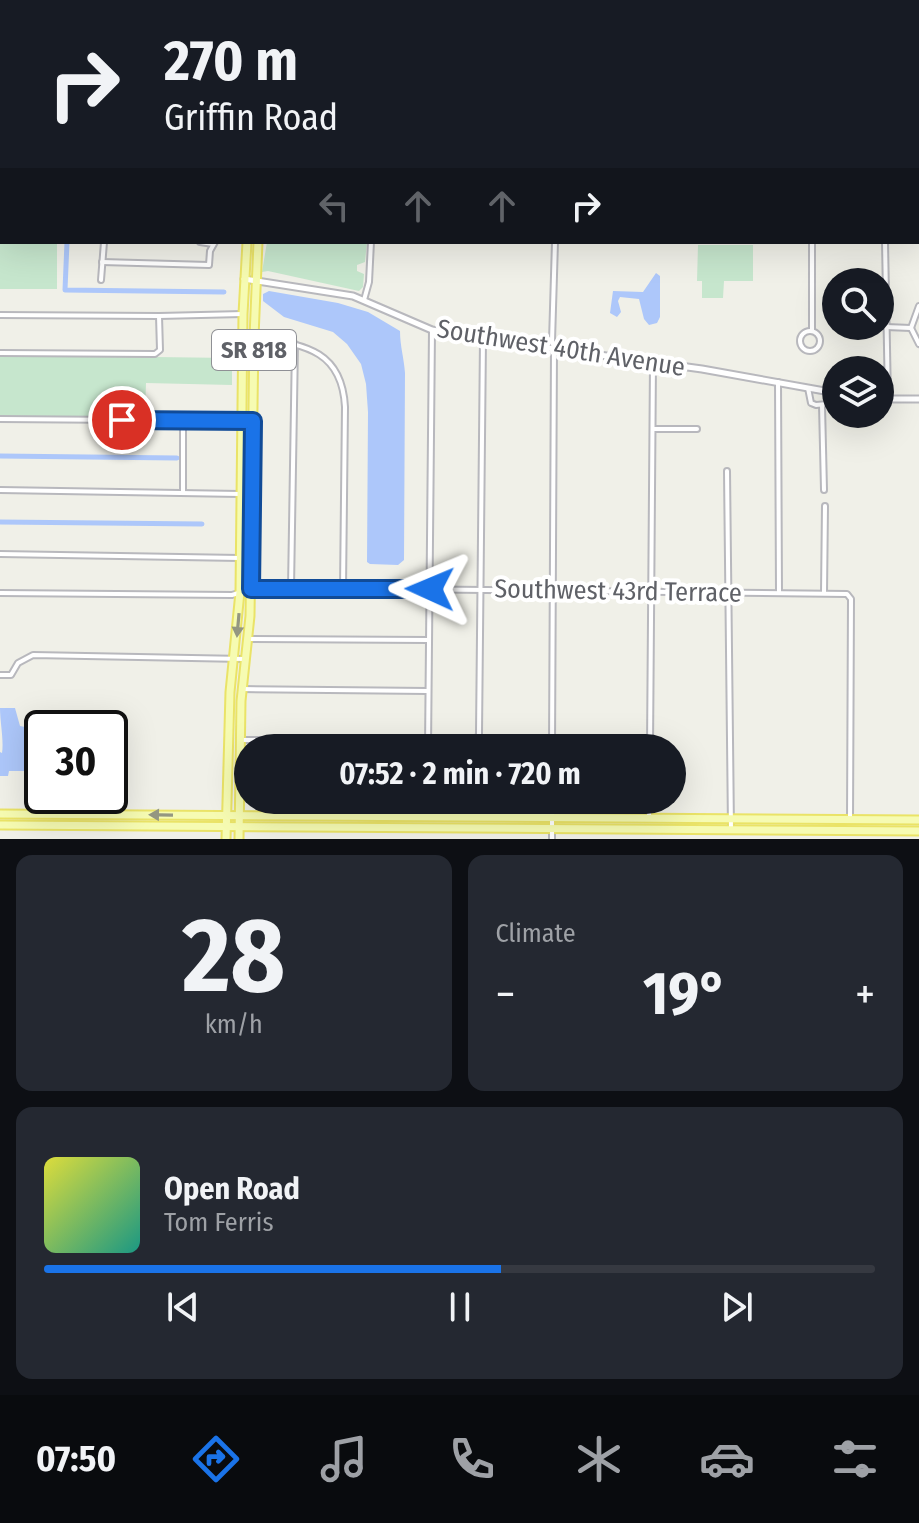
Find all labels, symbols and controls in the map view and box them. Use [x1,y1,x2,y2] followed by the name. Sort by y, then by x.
[164,28,298,95] text: 270 m
[32,32,136,136] icon: right
[164,96,338,140] text: Griffin Road
[312,184,356,228] icon: left
[396,184,440,228] icon: ahead
[480,184,524,228] icon: ahead
[564,184,608,228] icon: right
[822,268,894,428] map controls
[822,268,894,340] button: search
[435,313,687,383] street label: Southwest 40th Avenue
[212,330,296,370] road number: SR 818
[822,356,894,428] button: layers
[88,386,156,454] pin
[100,398,144,442] icon: arrive
[388,547,472,631] position arrow
[494,573,742,609] street label: Southwest 43rd Terrace
[231,613,244,638] one-way arrow
[24,710,128,814] speed limit sign: 30
[339,756,581,792] text: 07:52 · 2 min · 720 m
[148,809,173,822] one-way arrow
[182,894,285,1019] text: 28
[496,918,576,949] text: Climate
[643,958,727,1030] text: 19°
[496,968,515,1021] text: −
[855,968,875,1021] text: +
[205,1009,263,1040] text: km/h
[164,1171,300,1207] text: Open Road
[164,1207,274,1238] text: Tom Ferris
[161,1285,205,1329] icon: previous
[438,1285,482,1329] icon: pause
[715,1285,759,1329] icon: next
[188,1431,244,1487] icon: directions
[316,1431,372,1487] icon: music
[444,1431,500,1487] icon: phone
[571,1431,627,1487] icon: climate
[699,1431,755,1487] icon: car
[827,1431,883,1487] icon: filters
[36,1437,116,1481] text: 07:50

